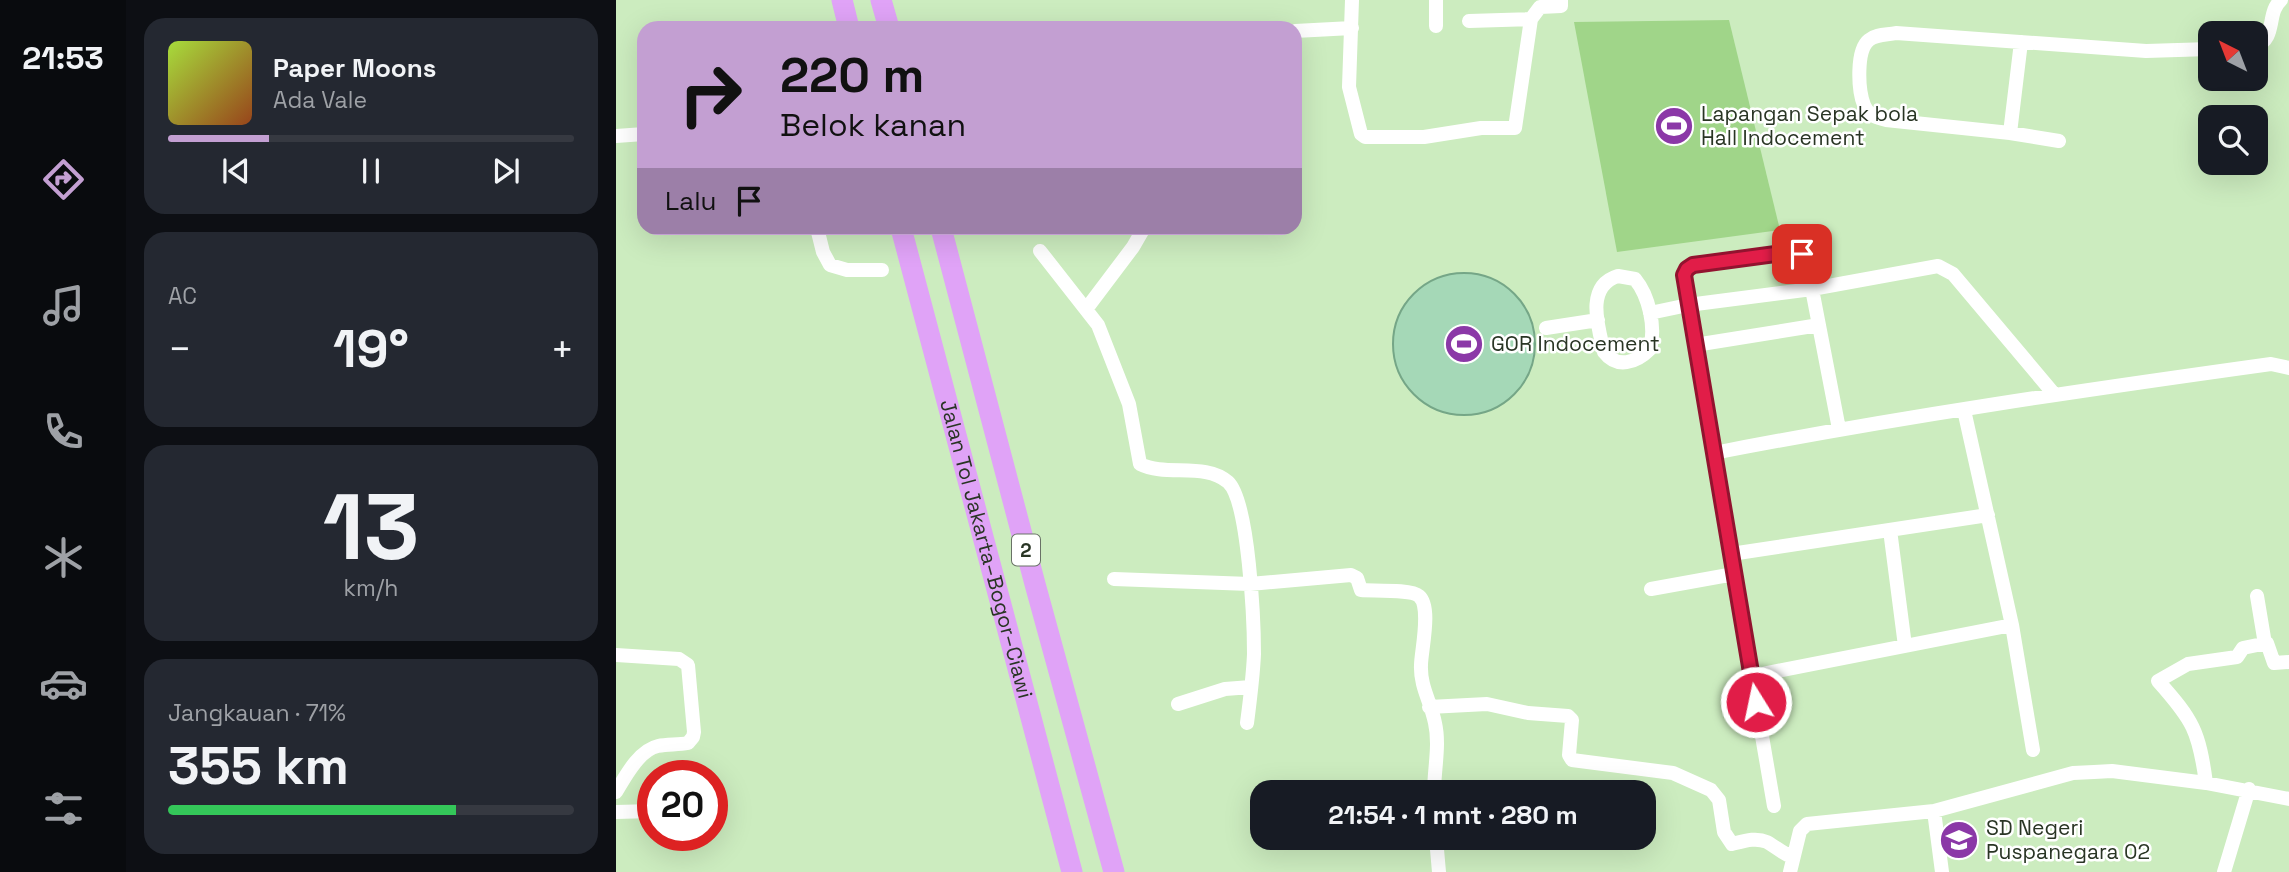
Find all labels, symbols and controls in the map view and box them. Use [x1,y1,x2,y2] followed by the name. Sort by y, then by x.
[2198,21,2268,91] north arrow
[2198,21,2268,175] map controls
[22,38,104,78] text: 21:53
[780,44,924,106] text: 220 m
[665,49,756,140] icon: right
[273,51,436,85] text: Paper Moons
[273,85,367,115] text: Ada Vale
[1701,100,1918,151] place label: Lapangan Sepak bola Hall Indocement
[780,105,966,145] text: Belok kanan
[1653,105,1695,147] sports icon: Lapangan Sepak bola Hall Indocement
[2198,105,2268,175] button: search
[217,152,255,190] icon: previous
[352,152,390,190] icon: pause
[487,152,525,190] icon: next
[39,155,88,204] icon: directions
[730,182,768,220] icon: arrive
[665,184,716,218] text: Lalu
[1772,224,1832,284] pin
[1783,235,1821,273] icon: arrive
[39,281,88,330] icon: music
[168,281,197,311] text: AC
[333,316,409,382] text: 19°
[1443,323,1485,365] sports icon: GOR Indocement
[168,325,192,373] text: −
[550,325,574,373] text: +
[1491,330,1660,357] place label: GOR Indocement
[934,396,1039,701] street label: Jalan Tol Jakarta–Bogor–Ciawi
[39,407,88,456] icon: phone
[323,469,419,586] text: 13
[39,533,88,582] icon: climate
[1012,534,1040,566] road number: 2
[344,573,398,603] text: km/h
[39,659,88,708] icon: car
[1719,665,1793,739] position arrow
[168,698,346,728] text: Jangkauan · 71%
[168,733,349,799] text: 355 km
[637,760,728,851] speed limit sign: 20
[39,784,88,833] icon: filters
[1328,798,1578,832] text: 21:54 · 1 mnt · 280 m
[1986,814,2150,865] place label: SD Negeri Puspanegara 02
[1938,819,1980,861] school or university icon: SD Negeri Puspanegara 02

